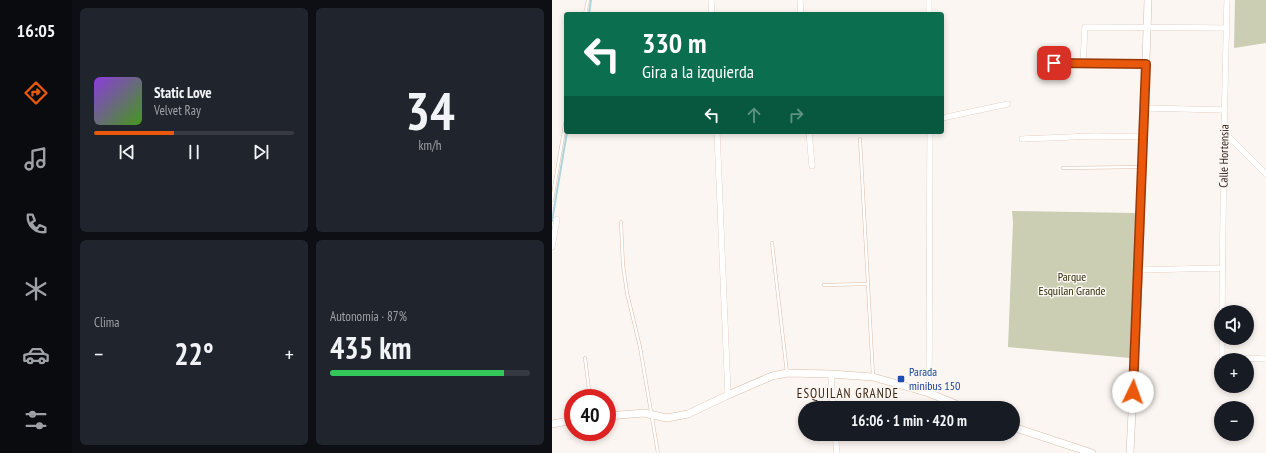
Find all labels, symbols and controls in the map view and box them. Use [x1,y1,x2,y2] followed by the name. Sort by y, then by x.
[17,19,55,42] text: 16:05
[642,24,706,61] text: 330 m
[576,28,628,80] icon: left
[1037,46,1071,80] pin
[1043,52,1065,74] icon: arrive
[642,60,754,83] text: Gira a la izquierda
[405,77,455,144] text: 34
[22,79,50,107] icon: directions
[154,83,212,102] text: Static Love
[154,102,201,119] text: Velvet Ray
[701,104,723,126] icon: left
[743,104,765,126] icon: ahead
[785,104,807,126] icon: right
[1215,124,1232,188] street label: Calle Hortensia
[418,137,442,154] text: km/h
[116,141,138,163] icon: previous
[183,141,205,163] icon: pause
[250,141,272,163] icon: next
[22,145,50,173] icon: music
[22,210,50,238] icon: phone
[1038,269,1106,298] park label: Parque Esquilan Grande
[22,275,50,303] icon: climate
[1214,305,1254,441] map controls
[1214,305,1254,345] button: sound
[330,308,407,325] text: Autonomía · 87%
[94,314,119,331] text: Clima
[330,328,411,367] text: 435 km
[174,334,214,373] text: 22°
[94,340,103,368] text: −
[285,340,294,368] text: +
[22,341,50,369] icon: car
[1214,353,1254,393] button: +
[909,364,961,393] place label: Parada minibus 150
[1112,371,1154,413] position arrow
[896,374,906,384] marker: Parada minibus 150
[797,385,899,402] district label: ESQUILAN GRANDE
[564,389,616,441] speed limit sign: 40
[1214,401,1254,441] button: −
[22,406,50,434] icon: filters
[851,411,967,430] text: 16:06 · 1 min · 420 m

